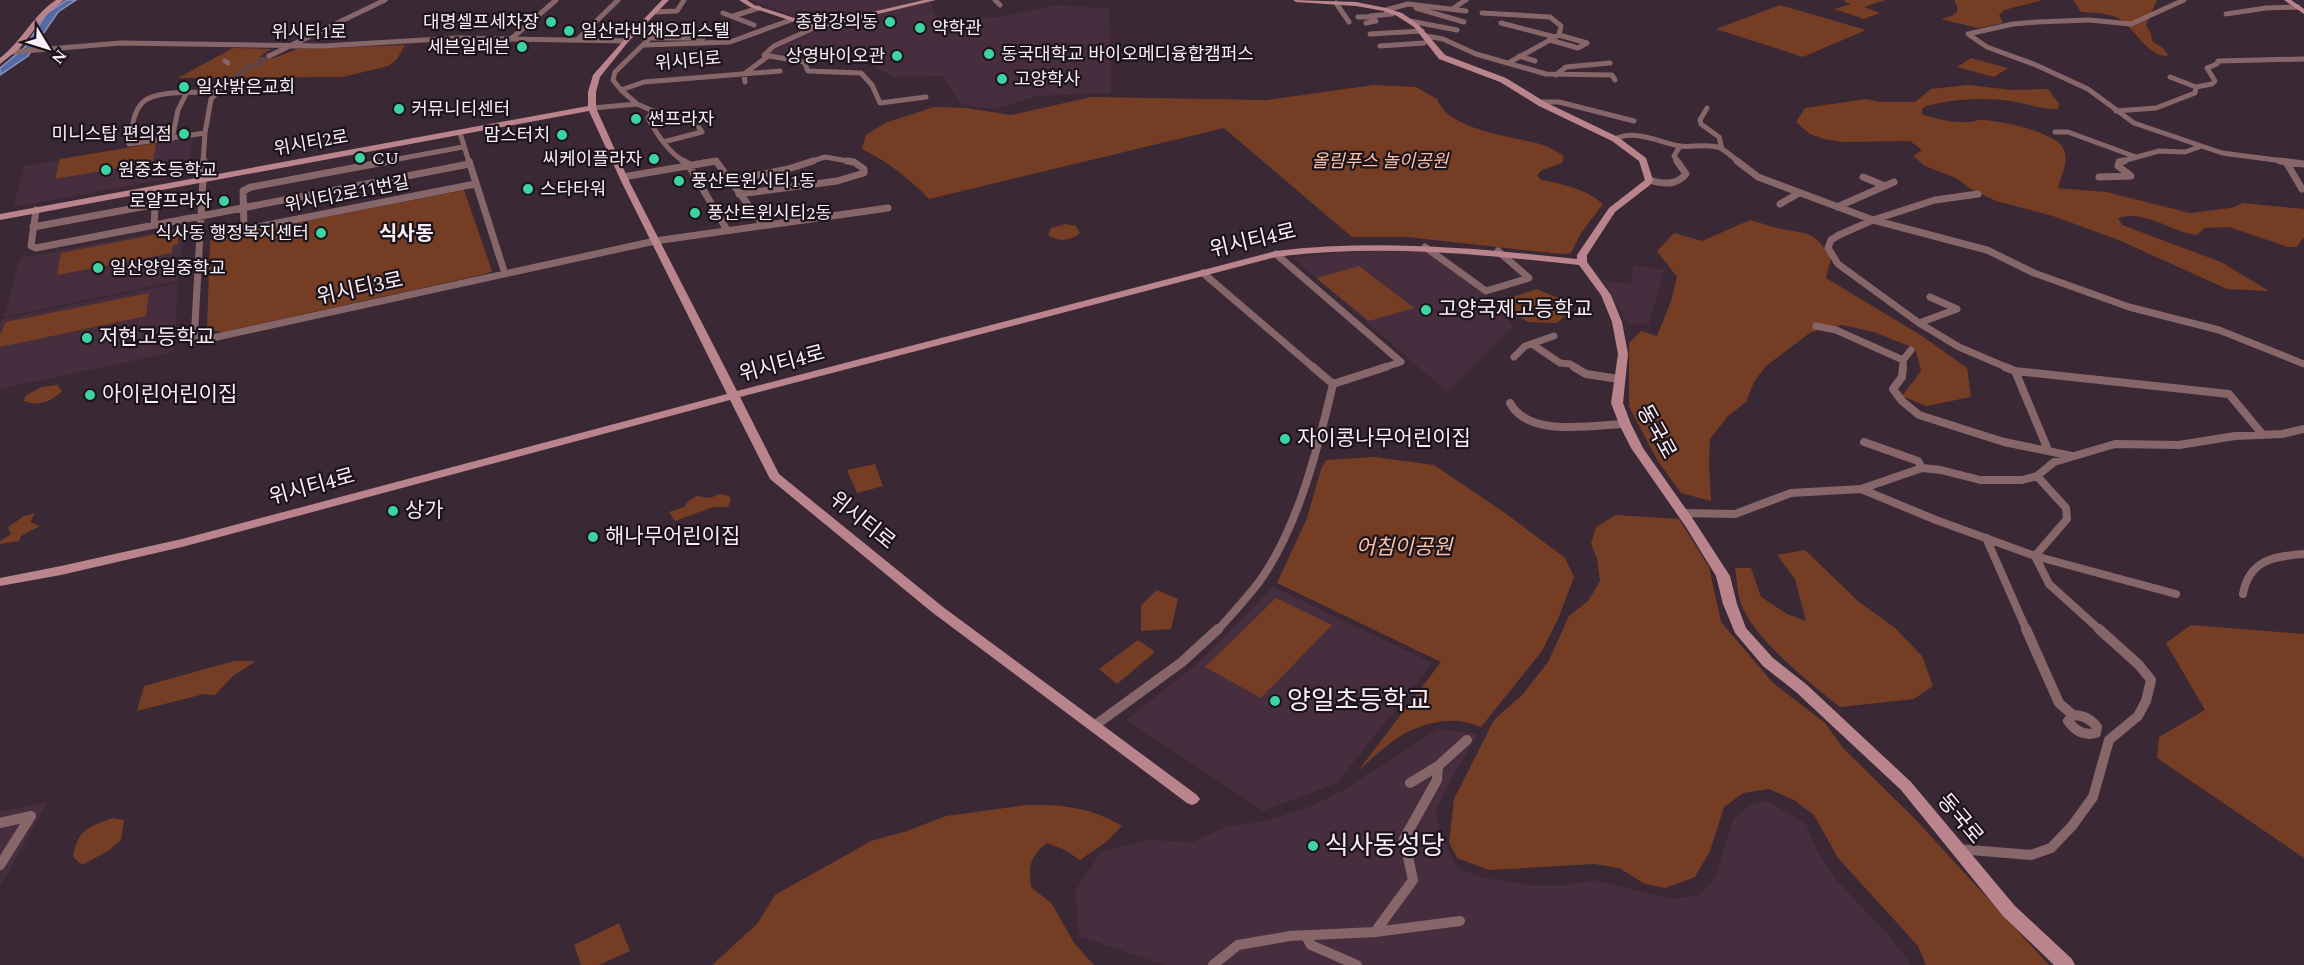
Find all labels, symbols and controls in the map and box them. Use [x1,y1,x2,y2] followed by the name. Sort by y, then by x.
[423,9,539,36] place label: 대명셀프세차장
[795,9,878,36] place label: 종합강의동
[544,15,558,29] marker: 대명셀프세차장
[883,15,897,29] marker: 종합강의동
[932,15,982,42] place label: 약학관
[18,18,78,78] north arrow
[581,18,730,45] place label: 일산라비채오피스텔
[271,19,347,46] street label: 위시티1로
[913,21,927,35] marker: 약학관
[562,24,576,38] marker: 일산라비채오피스텔
[427,34,510,61] place label: 세븐일레븐
[515,40,529,54] marker: 세븐일레븐
[1001,41,1254,68] place label: 동국대학교 바이오메디융합캠퍼스
[786,43,885,70] place label: 상영바이오관
[46,44,73,69] text: N
[654,45,722,77] street label: 위시티로
[982,47,996,61] marker: 동국대학교 바이오메디융합캠퍼스
[890,49,904,63] marker: 상영바이오관
[1014,66,1081,93] place label: 고양학사
[995,72,1009,86] marker: 고양학사
[196,74,295,101] place label: 일산밝은교회
[177,80,191,94] marker: 일산밝은교회
[411,96,510,123] place label: 커뮤니티센터
[392,102,406,116] marker: 커뮤니티센터
[648,106,715,133] place label: 썬프라자
[629,112,643,126] marker: 썬프라자
[52,121,172,148] place label: 미니스탑 편의점
[484,122,550,149] place label: 맘스터치
[272,123,350,163] street label: 위시티2로
[177,127,191,141] marker: 미니스탑 편의점
[555,128,569,142] marker: 맘스터치
[372,145,399,172] place label: CU
[543,146,642,173] place label: 씨케이플라자
[1312,148,1450,175] park label: 올림푸스 놀이공원
[353,151,367,165] marker: CU
[647,152,661,166] marker: 씨케이플라자
[118,157,217,184] place label: 원중초등학교
[99,163,113,177] marker: 원중초등학교
[691,168,816,195] place label: 풍산트윈시티1동
[282,169,412,219] street label: 위시티2로11번길
[672,174,686,188] marker: 풍산트윈시티1동
[540,176,606,203] place label: 스타타워
[521,182,535,196] marker: 스타타워
[129,188,212,215] place label: 로얄프라자
[217,194,231,208] marker: 로얄프라자
[707,200,832,227] place label: 풍산트윈시티2동
[688,206,702,220] marker: 풍산트윈시티2동
[1207,216,1299,266] street label: 위시티4로
[378,219,434,249] district label: 식사동
[155,220,309,247] place label: 식사동 행정복지센터
[314,226,328,240] marker: 식사동 행정복지센터
[110,255,226,282] place label: 일산양일중학교
[91,261,105,275] marker: 일산양일중학교
[314,264,406,314] street label: 위시티3로
[1438,294,1593,326] place label: 고양국제고등학교
[1419,303,1433,317] marker: 고양국제고등학교
[99,322,215,354] place label: 저현고등학교
[80,331,94,345] marker: 저현고등학교
[735,337,829,391] street label: 위시티4로
[102,379,237,411] place label: 아이린어린이집
[83,388,97,402] marker: 아이린어린이집
[1628,399,1684,465] street label: 동국로
[1297,423,1471,455] place label: 자이콩나무어린이집
[1278,432,1292,446] marker: 자이콩나무어린이집
[265,460,359,514] street label: 위시티4로
[822,484,902,558] street label: 위시티로
[405,495,444,527] place label: 상가
[386,504,400,518] marker: 상가
[605,521,740,553] place label: 해나무어린이집
[586,530,600,544] marker: 해나무어린이집
[1356,532,1454,564] park label: 어침이공원
[1287,681,1431,721] place label: 양일초등학교
[1268,694,1282,708] marker: 양일초등학교
[1929,787,1991,851] street label: 동국로
[1325,826,1445,866] place label: 식사동성당
[1306,839,1320,853] marker: 식사동성당

